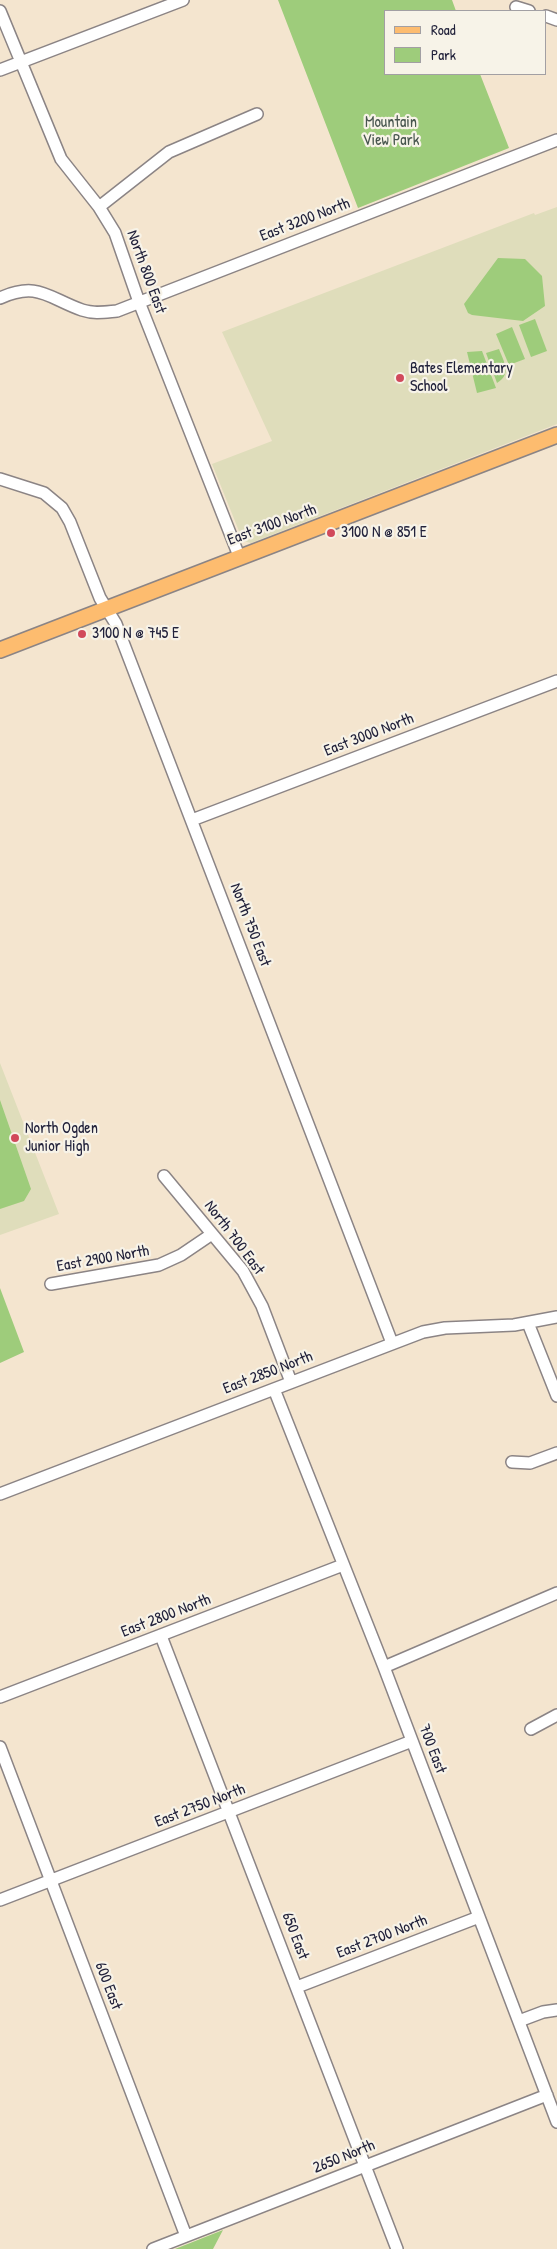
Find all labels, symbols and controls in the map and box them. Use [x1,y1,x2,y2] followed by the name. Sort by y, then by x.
[384,10,547,75] legend
[431,19,456,40] text: Road
[431,44,456,65] text: Park
[363,113,419,151] park label: Mountain View Park
[257,194,353,246] street label: East 3200 North
[122,228,170,316] street label: North 800 East
[410,359,513,397] place label: Bates Elementary School
[394,372,406,384] marker: Bates Elementary School
[225,500,319,550] street label: East 3100 North
[341,523,427,543] place label: 3100 N @ 851 E
[325,527,337,539] marker: 3100 N @ 851 E
[92,624,179,644] place label: 3100 N @ 745 E
[76,628,88,640] marker: 3100 N @ 745 E
[322,709,416,761] street label: East 3000 North
[225,881,275,969] street label: North 750 East
[25,1119,98,1157] place label: North Ogden Junior High
[9,1132,21,1144] marker: North Ogden Junior High
[200,1197,268,1279] street label: North 700 East
[55,1241,151,1277] street label: East 2900 North
[221,1347,315,1399] street label: East 2850 North
[118,1590,214,1642] street label: East 2800 North
[414,1722,450,1776] street label: 700 East
[152,1780,248,1832] street label: East 2750 North
[277,1910,313,1962] street label: 650 East
[334,1911,430,1963] street label: East 2700 North
[90,1959,126,2013] street label: 600 East
[310,2136,378,2178] street label: 2650 North

